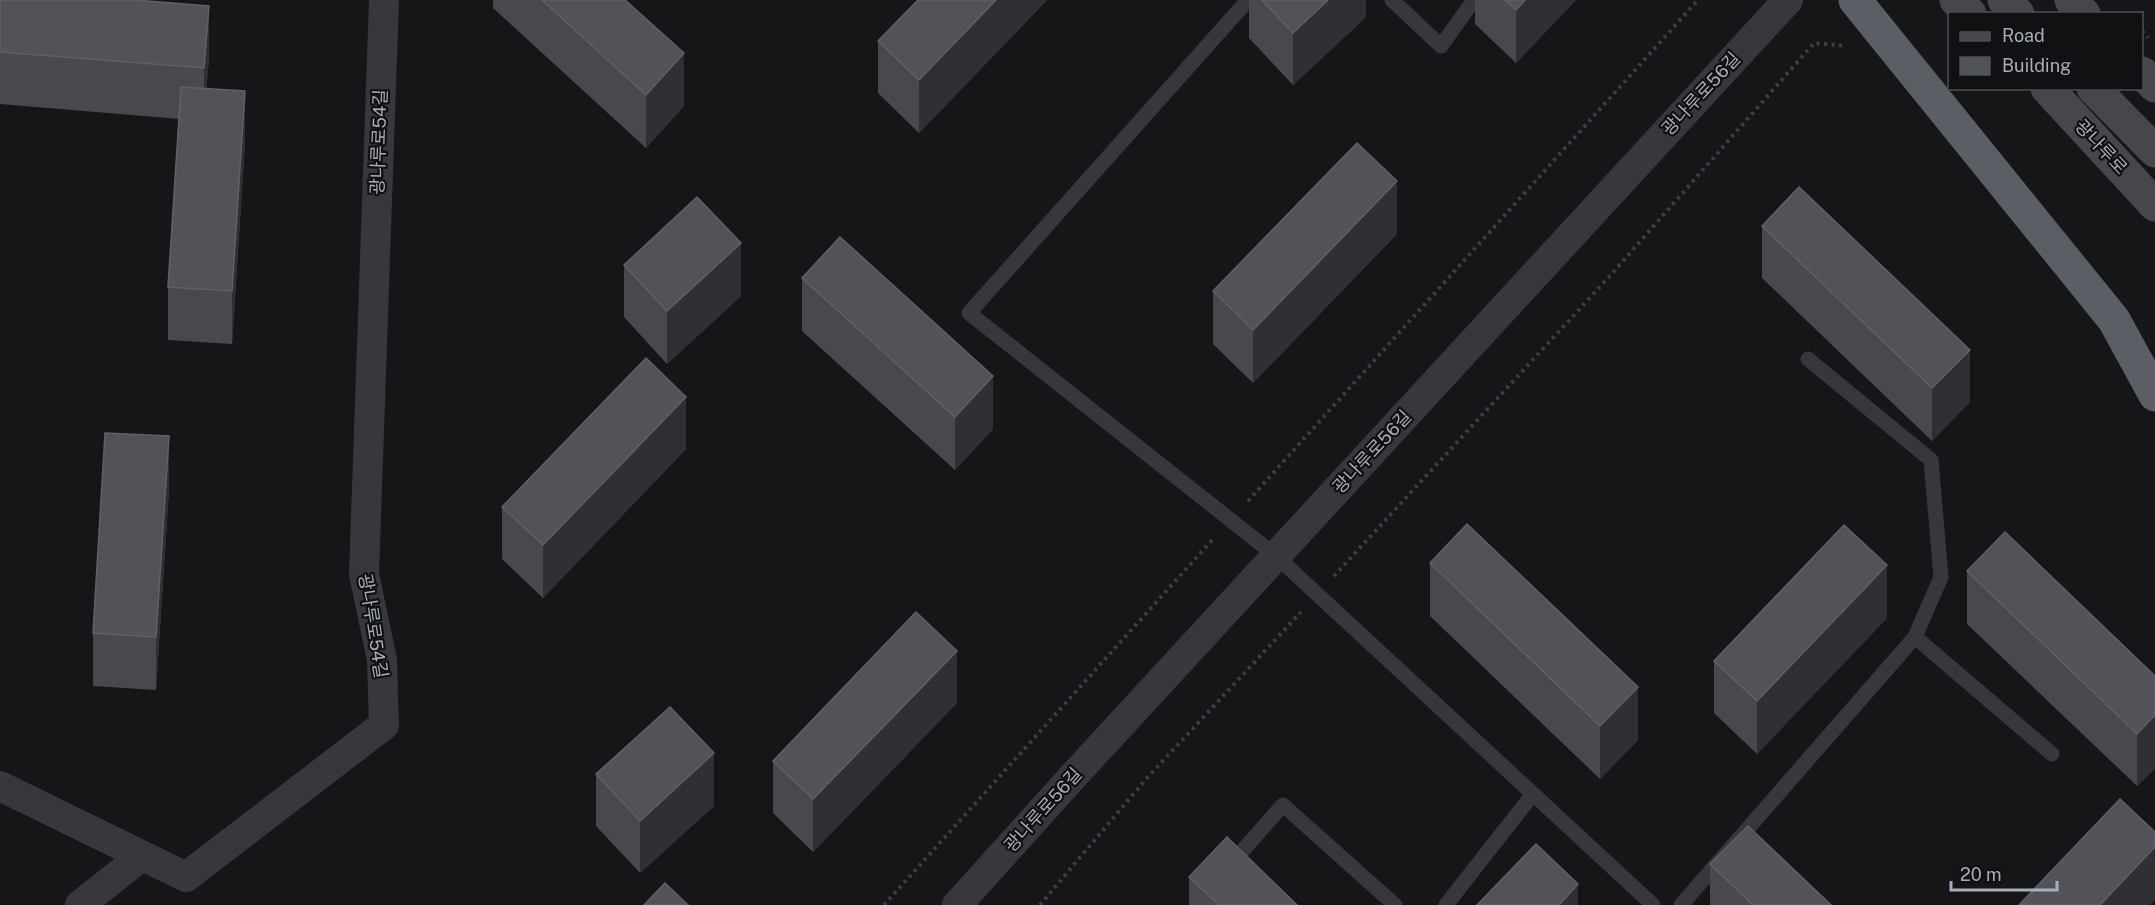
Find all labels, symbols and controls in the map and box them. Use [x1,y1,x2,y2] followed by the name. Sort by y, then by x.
[1948,12,2143,90] legend
[2002,25,2045,46] text: Road
[1657,48,1744,139] street label: 광나루로56길
[2002,55,2071,76] text: Building
[366,89,391,195] street label: 광나루로54길
[2071,115,2132,178] street label: 광나루로
[1328,406,1415,497] street label: 광나루로56길
[355,572,392,680] street label: 광나루로54길
[1000,763,1086,856] street label: 광나루로56길
[1951,854,2058,892] scale bar
[1960,864,2002,885] text: 20 m

